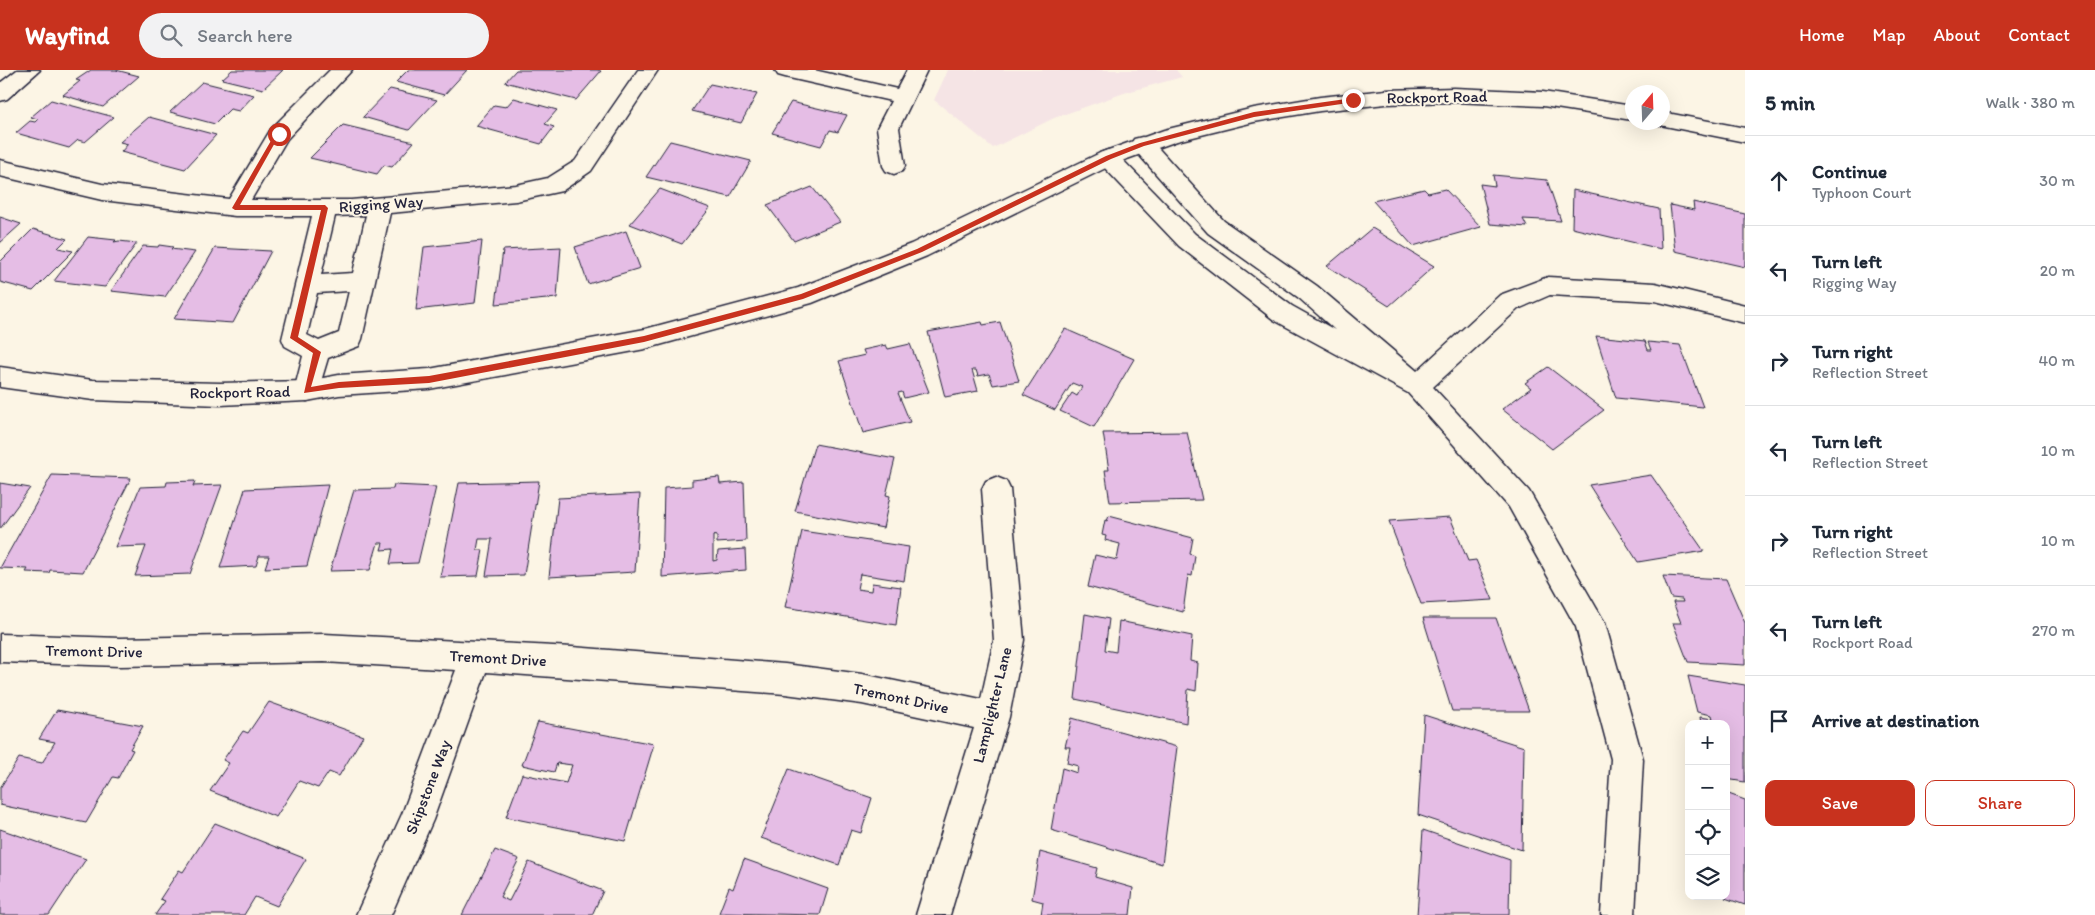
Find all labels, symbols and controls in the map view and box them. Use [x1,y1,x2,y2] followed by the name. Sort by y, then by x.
[139,13,489,58] search box
[25,21,109,50] text: Wayfind
[157,21,185,49] icon: search
[197,24,293,47] text: Search here
[1799,24,1845,46] text: Home
[1873,24,1906,46] text: Map
[1934,24,1980,46] text: About
[2008,24,2070,46] text: Contact
[1625,85,1670,130] north arrow
[1386,87,1488,107] street label: Rockport Road
[1342,89,1365,112] route end
[1765,90,1815,115] text: 5 min
[1985,93,2075,112] text: Walk · 380 m
[268,123,291,146] route start
[1812,160,1887,183] text: Continue
[1765,167,1793,195] icon: ahead
[2039,171,2075,190] text: 30 m
[1812,183,1912,202] text: Typhoon Court
[338,192,424,216] street label: Rigging Way
[1812,250,1882,273] text: Turn left
[1765,257,1793,285] icon: left
[2040,261,2075,280] text: 20 m
[1812,273,1897,292] text: Rigging Way
[1812,340,1893,363] text: Turn right
[1765,347,1793,375] icon: right
[2038,351,2075,370] text: 40 m
[1812,363,1928,382] text: Reflection Street
[189,382,291,402] street label: Rockport Road
[1812,430,1882,453] text: Turn left
[1765,437,1793,465] icon: left
[2041,441,2075,460] text: 10 m
[1812,453,1928,472] text: Reflection Street
[1812,520,1893,543] text: Turn right
[1765,527,1793,555] icon: right
[2041,531,2075,550] text: 10 m
[1812,543,1928,562] text: Reflection Street
[1812,610,1882,633] text: Turn left
[1765,617,1793,645] icon: left
[2032,621,2075,640] text: 270 m
[1812,633,1913,652] text: Rockport Road
[45,641,143,661] street label: Tremont Drive
[968,645,1016,765] street label: Lamplighter Lane
[449,646,547,670] street label: Tremont Drive
[851,679,951,717] street label: Tremont Drive
[1765,707,1793,735] icon: arrive
[1812,709,1979,732] text: Arrive at destination
[1685,720,1730,900] map controls
[1685,720,1730,765] button: +
[401,737,455,837] street label: Skipstone Way
[1685,765,1730,810] button: −
[1765,780,1915,826] button: Save
[1925,780,2075,826] button: Share
[1685,810,1730,855] button: locate
[1685,855,1730,900] button: layers

